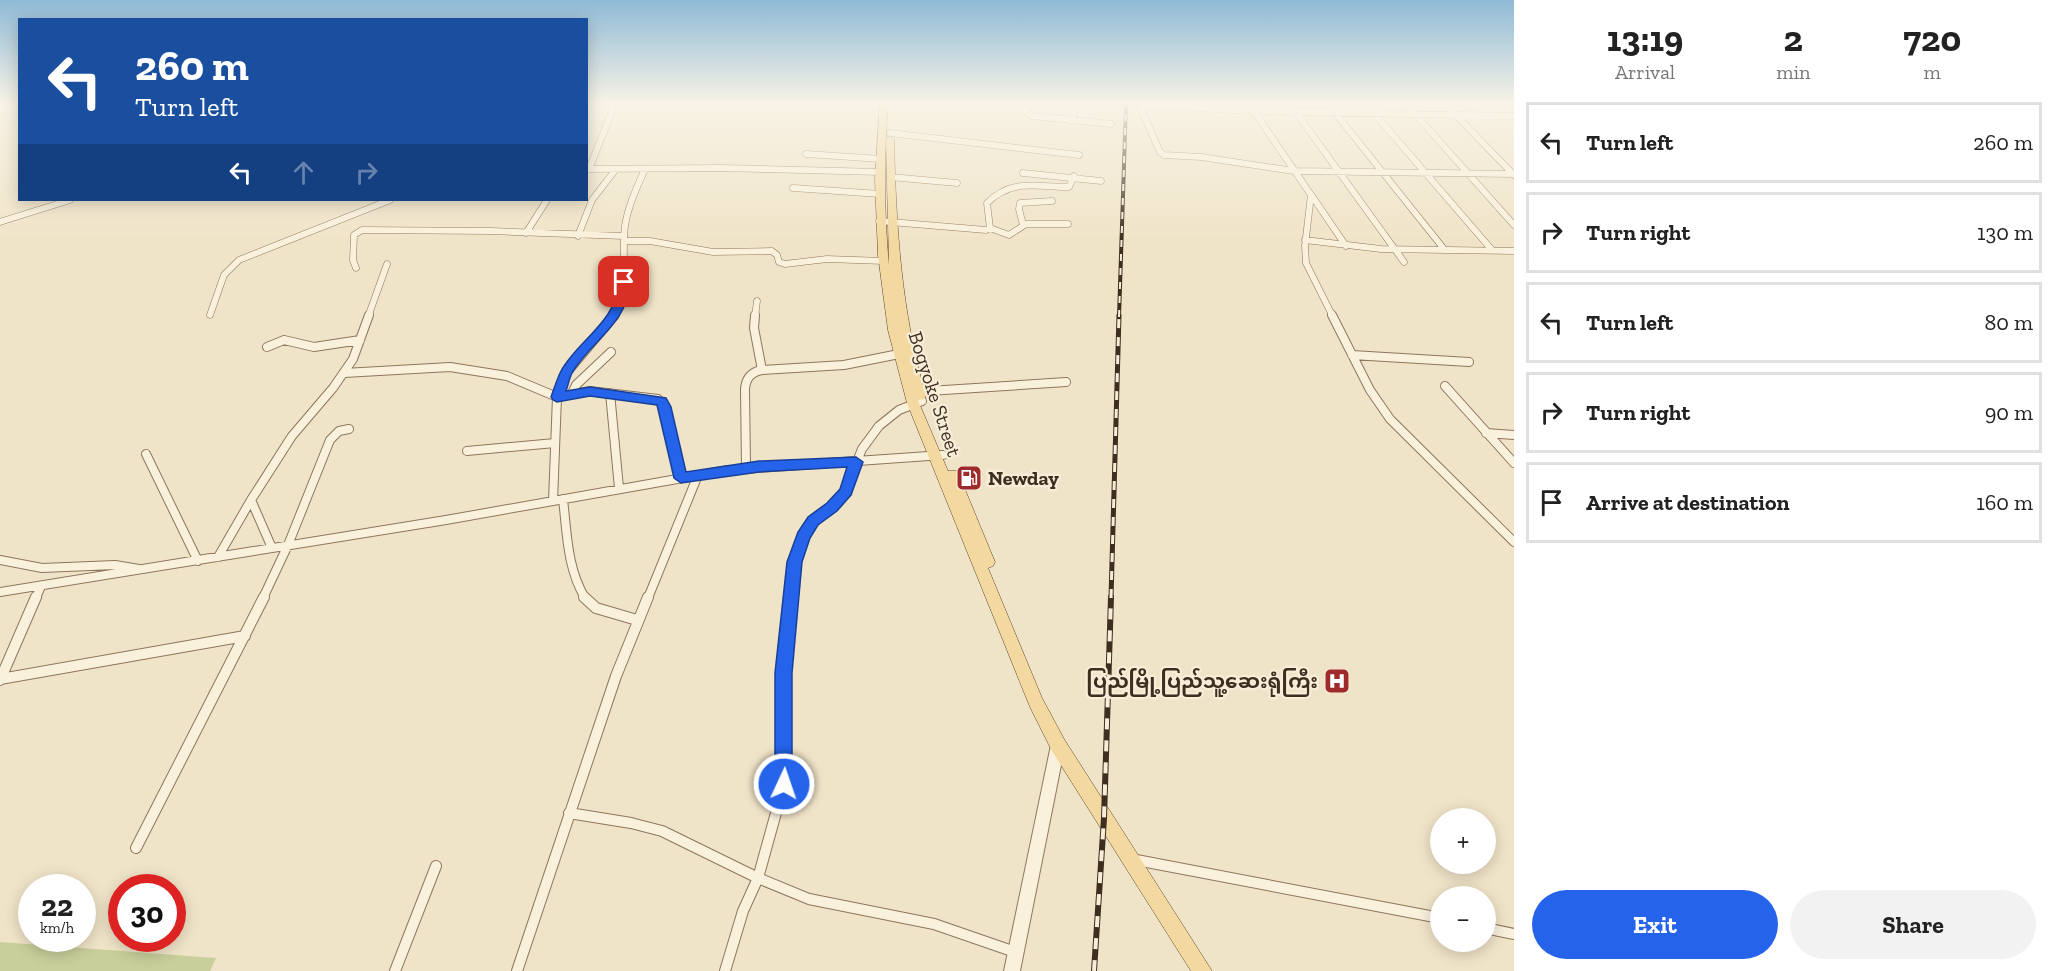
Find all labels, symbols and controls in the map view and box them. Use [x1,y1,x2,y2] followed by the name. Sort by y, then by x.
[1607,17,1683,60] text: 13:19
[1784,17,1803,60] text: 2
[1903,17,1961,60] text: 720
[135,40,249,91] text: 260 m
[36,42,114,120] icon: left
[1615,60,1675,84] text: Arrival
[1776,60,1810,84] text: min
[1924,60,1941,84] text: m
[135,91,238,123] text: Turn left
[1535,126,1568,159] icon: left
[1586,129,1673,156] text: Turn left
[1973,129,2033,156] text: 260 m
[224,156,257,189] icon: left
[287,156,320,189] icon: ahead
[350,156,383,189] icon: right
[1535,216,1568,249] icon: right
[1586,219,1690,246] text: Turn right
[1977,219,2033,246] text: 130 m
[598,256,649,307] pin
[607,265,640,298] icon: arrive
[1535,306,1568,339] icon: left
[1586,309,1673,336] text: Turn left
[1985,309,2033,336] text: 80 m
[903,328,967,460] street label: Bogyoke Street
[1535,396,1568,429] icon: right
[1586,399,1690,426] text: Turn right
[1985,399,2033,426] text: 90 m
[954,463,984,493] fuel station icon: Newday
[988,466,1059,490] place label: Newday
[1535,486,1568,519] icon: arrive
[1586,489,1789,516] text: Arrive at destination
[1976,489,2033,516] text: 160 m
[1322,666,1352,696] hospital icon: ပြည်မြို့ပြည်သူ့ဆေးရုံကြီး
[1086,668,1318,697] place label: ပြည်မြို့ပြည်သူ့ဆေးရုံကြီး
[752,752,816,816] position arrow
[1430,808,1496,952] map controls
[1430,808,1496,874] button: +
[108,874,186,952] speed limit sign: 30
[1430,886,1496,952] button: −
[41,888,73,924] text: 22
[1532,890,1778,959] button: Exit
[1790,890,2036,959] button: Share
[40,919,74,937] text: km/h

